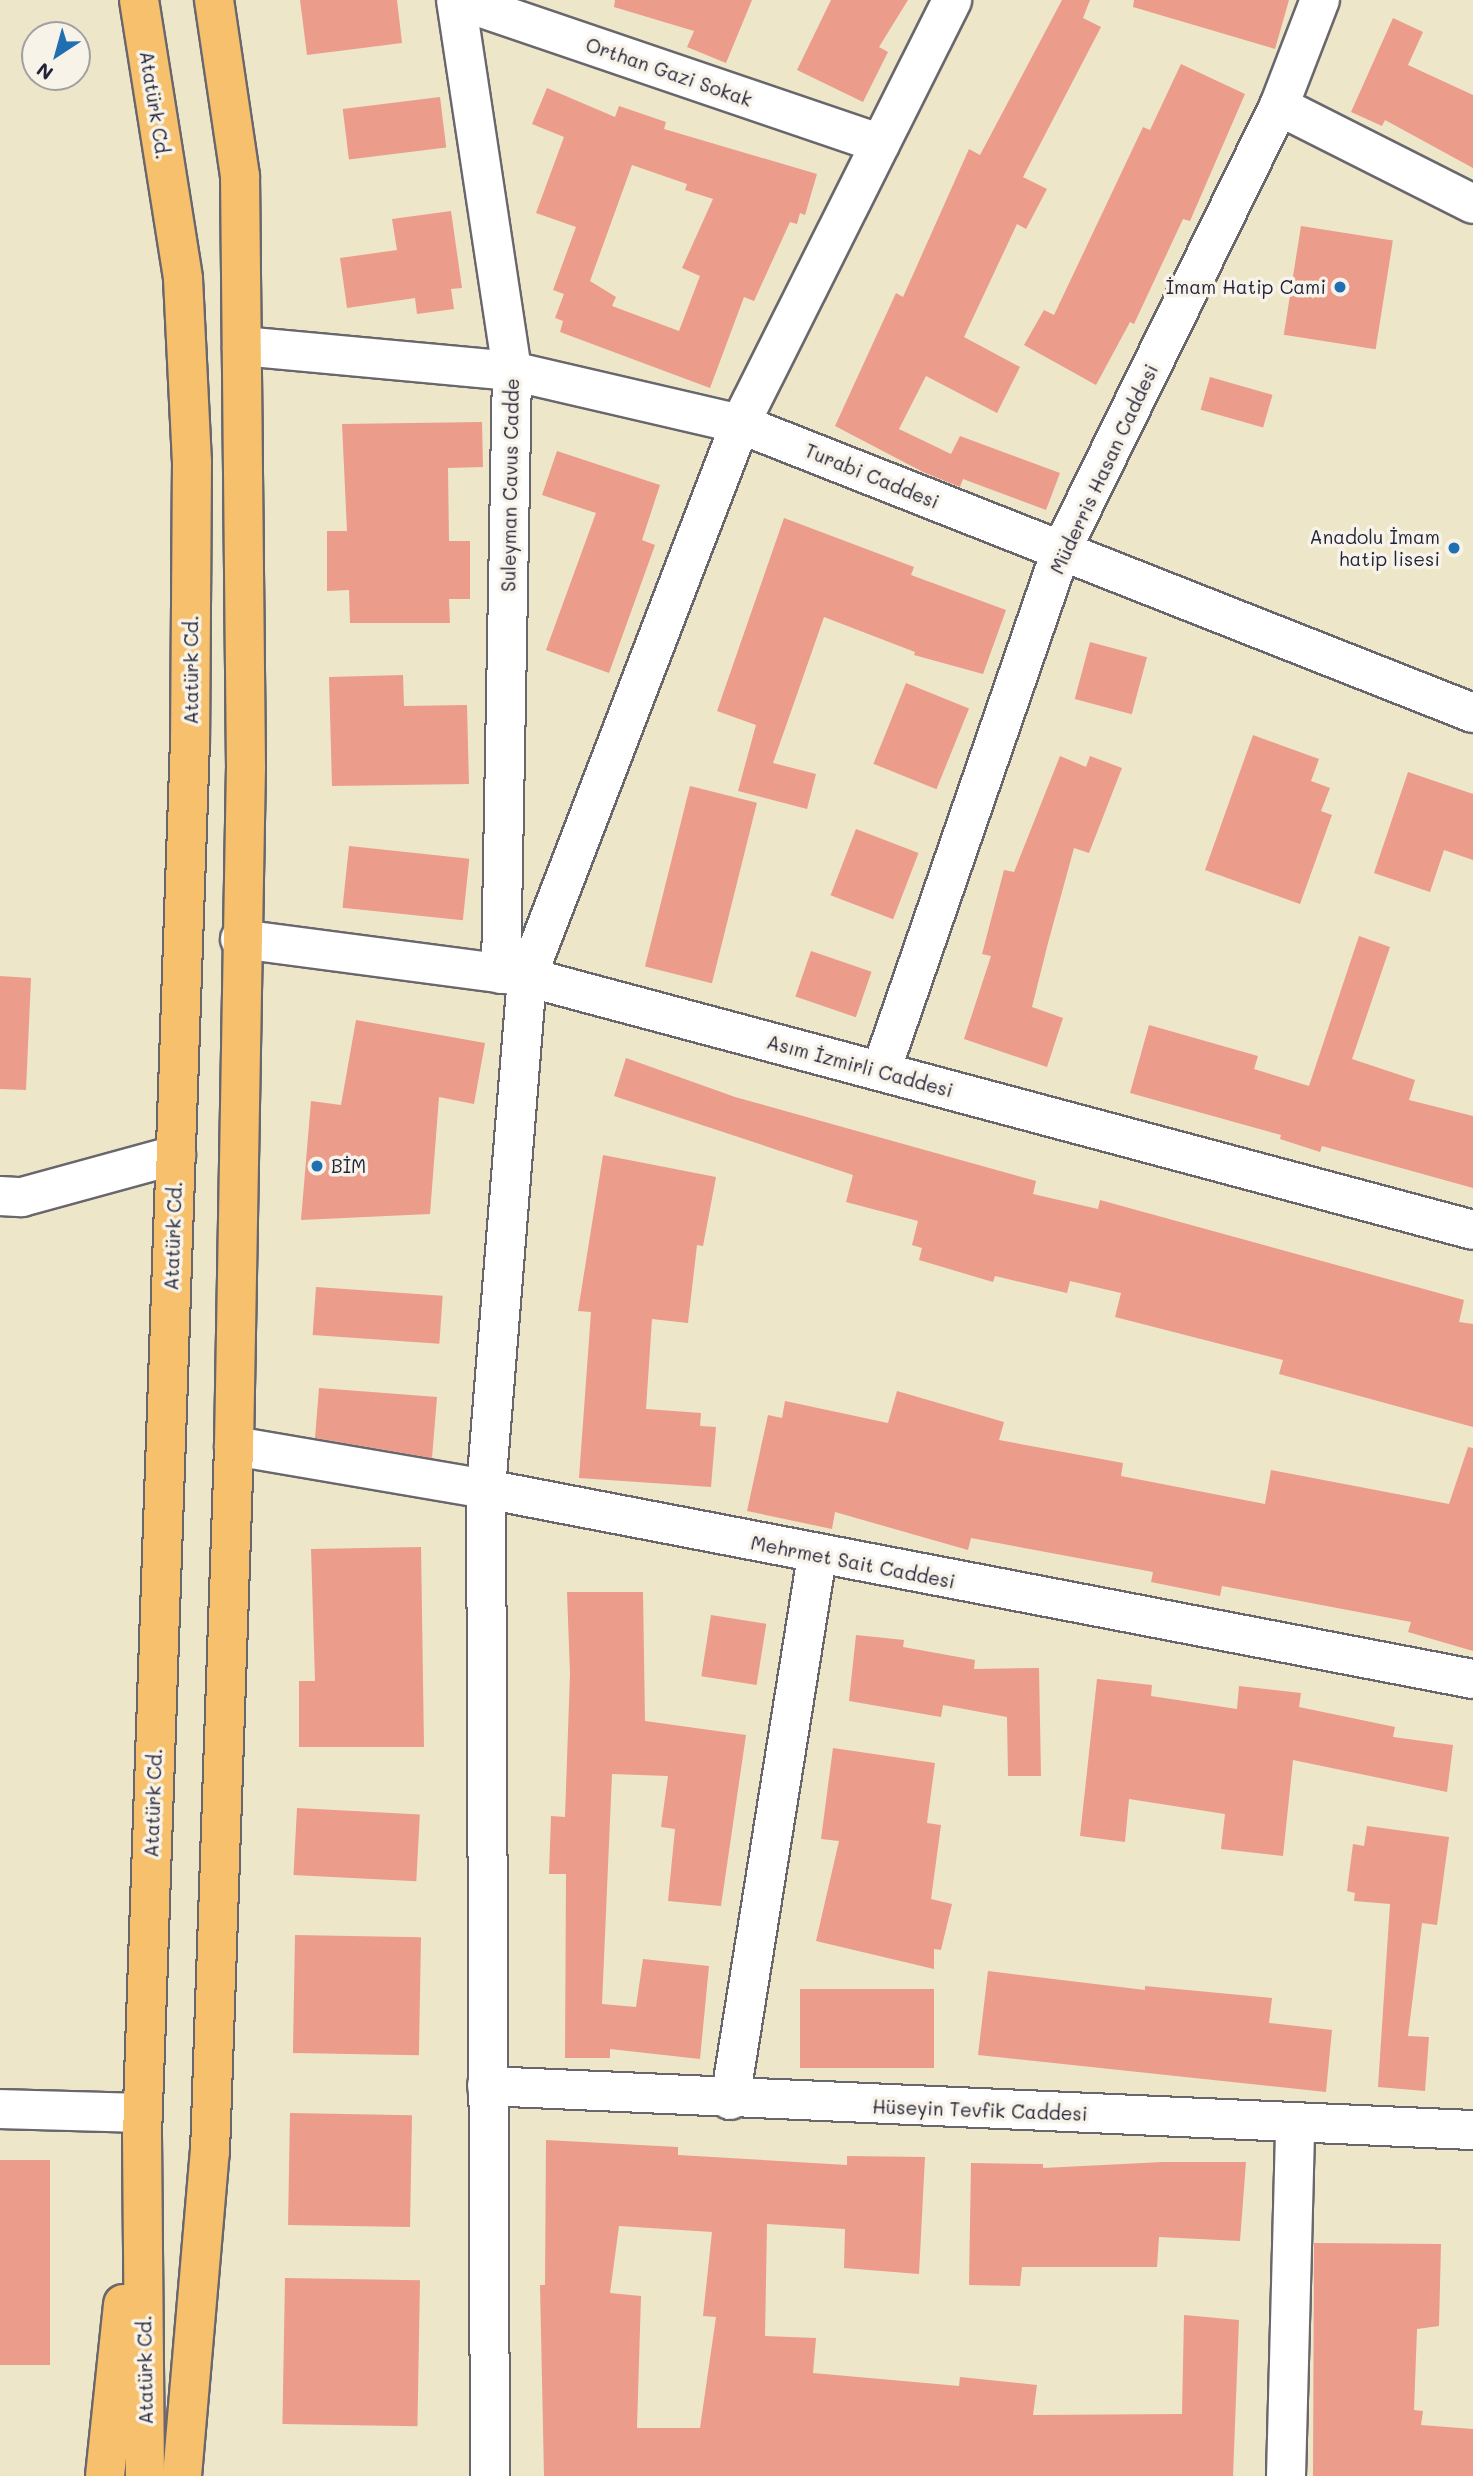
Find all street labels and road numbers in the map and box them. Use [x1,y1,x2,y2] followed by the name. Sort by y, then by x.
[583,33,755,111] street label: Orthan Gazi Sokak
[135,49,175,161] street label: Atatürk Cd.
[1045,360,1163,578] street label: Müderris Hasan Caddesi
[497,378,523,592] street label: Suleyman Cavus Cadde
[802,439,942,513] street label: Turabi Caddesi
[180,615,202,725] street label: Atatürk Cd.
[764,1030,956,1102] street label: Asım İzmirli Caddesi
[160,1181,186,1291] street label: Atatürk Cd.
[749,1531,957,1593] street label: Mehrmet Sait Caddesi
[140,1748,166,1858] street label: Atatürk Cd.
[872,2095,1088,2125] street label: Hüseyin Tevfik Caddesi
[133,2315,157,2425] street label: Atatürk Cd.

